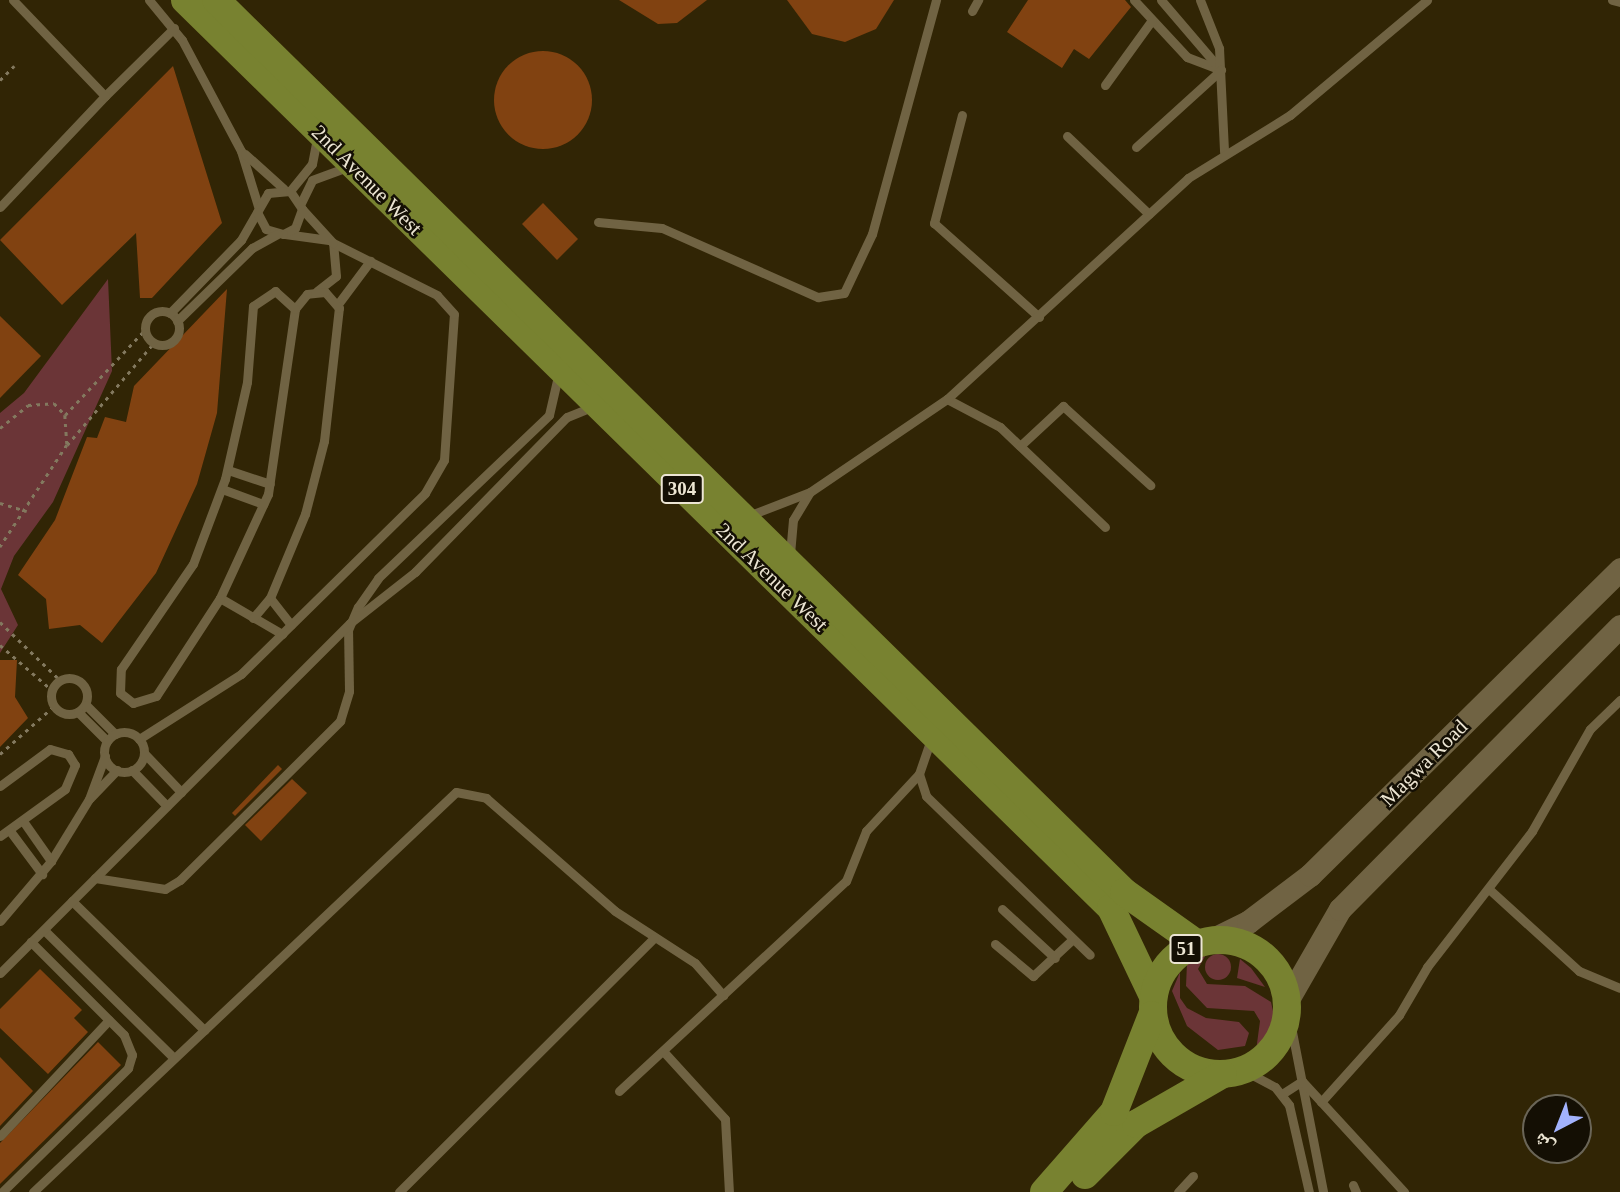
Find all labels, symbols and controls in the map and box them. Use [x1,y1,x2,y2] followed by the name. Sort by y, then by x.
[306,119,428,241] street label: 2nd Avenue West
[659,474,705,504] road number: 304
[710,517,834,637] street label: 2nd Avenue West
[1375,714,1473,812] street label: Magwa Road
[1168,934,1204,965] road number: 51
[1522,1094,1592,1164] north arrow
[1529,1129,1558,1158] text: ش

